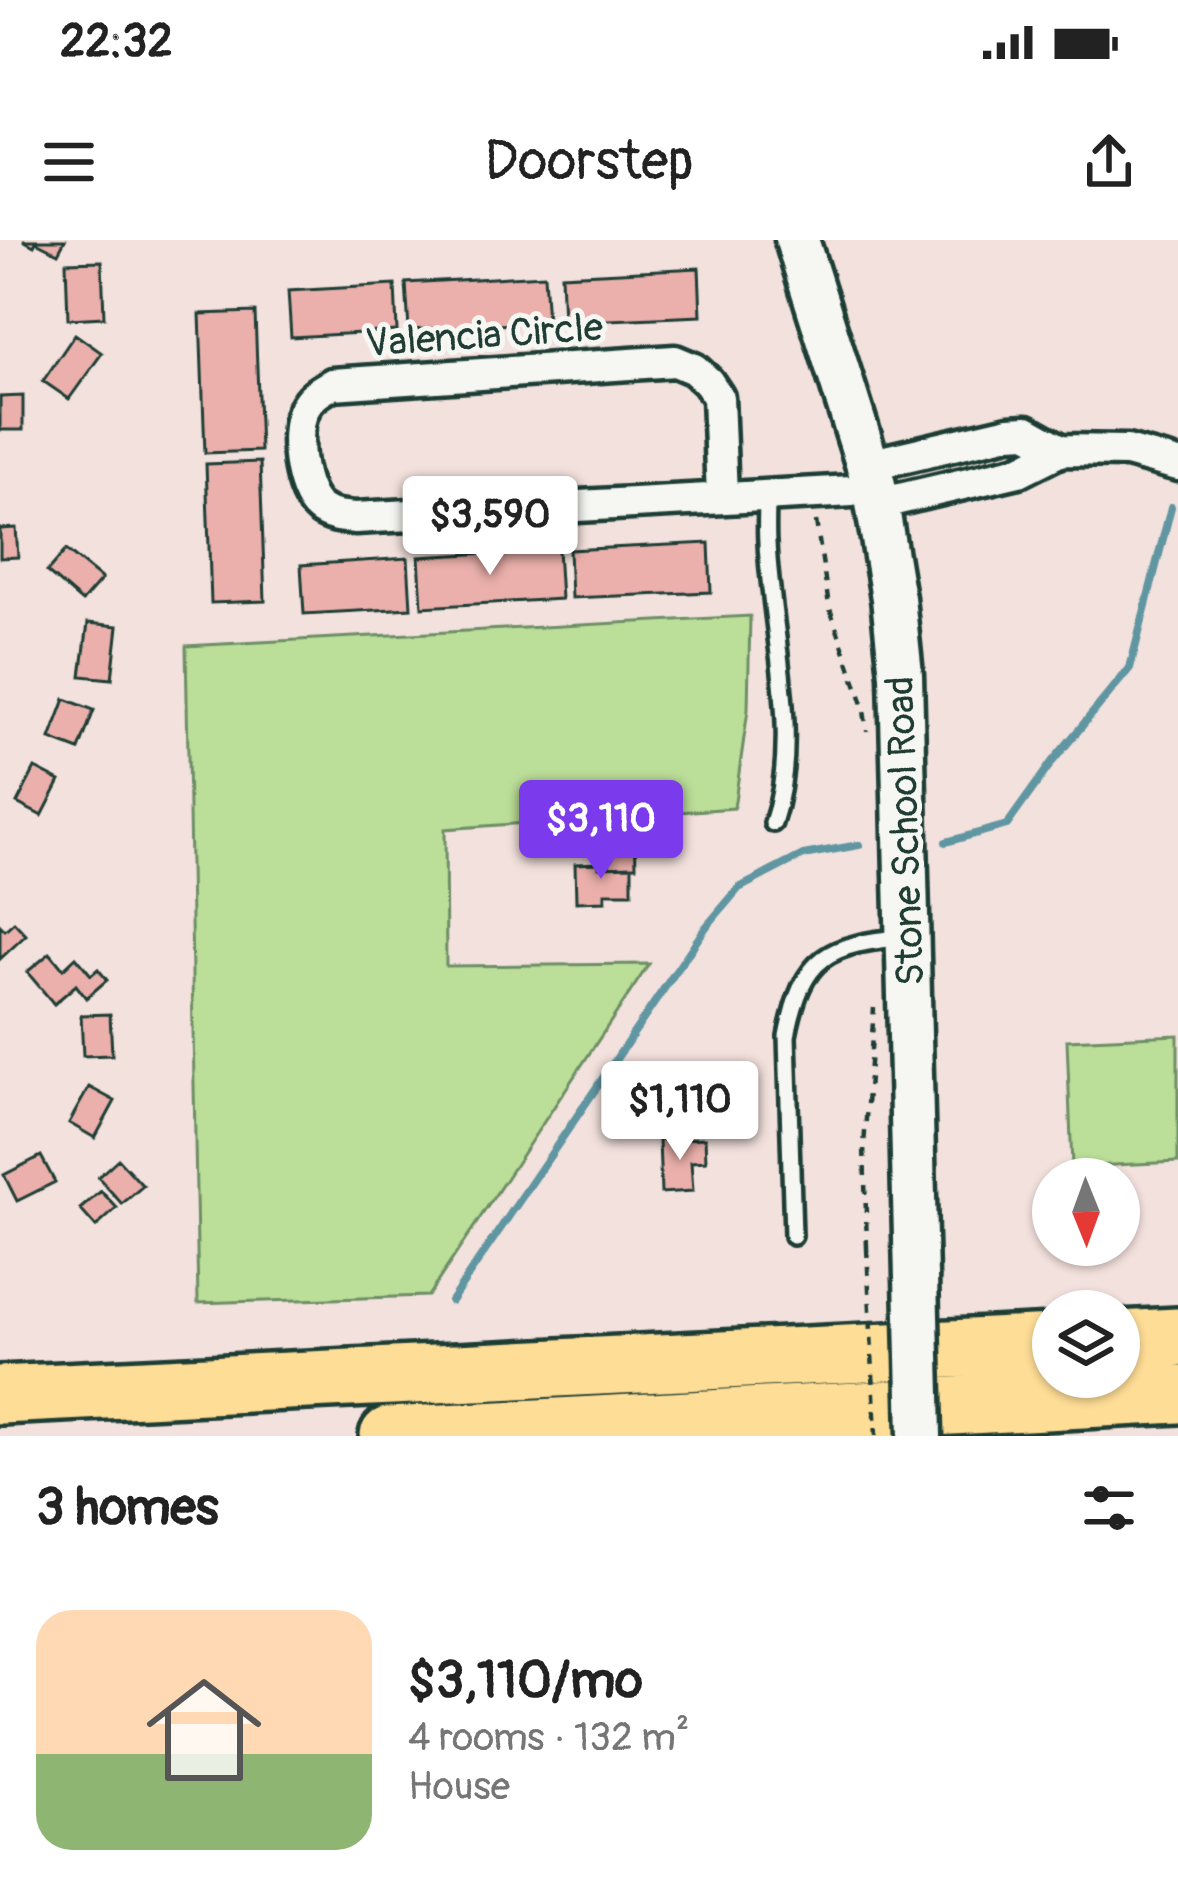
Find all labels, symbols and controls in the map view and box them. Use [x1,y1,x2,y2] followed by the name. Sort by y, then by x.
[60,14,173,70] text: 22:32
[484,128,694,196] text: Doorstep
[36,129,102,195] icon: menu
[1076,129,1142,195] icon: share
[364,303,604,368] street label: Valencia Circle
[392,476,588,578] pin: $3,590
[430,490,550,539] text: $3,590
[876,675,935,987] street label: Stone School Road
[503,780,699,882] pin: $3,110
[546,794,656,843] text: $3,110
[582,1061,778,1163] pin: $1,110
[628,1075,732,1124] text: $1,110
[1032,1158,1140,1266] north arrow
[1032,1158,1140,1398] map controls
[1032,1290,1140,1398] button: layers
[1076,1475,1142,1541] icon: filters
[36,1476,219,1540] text: 3 homes
[408,1649,643,1713] text: $3,110/mo
[132,1658,276,1802] icon: home
[408,1713,689,1762] text: 4 rooms · 132 m²
[408,1762,510,1811] text: House

